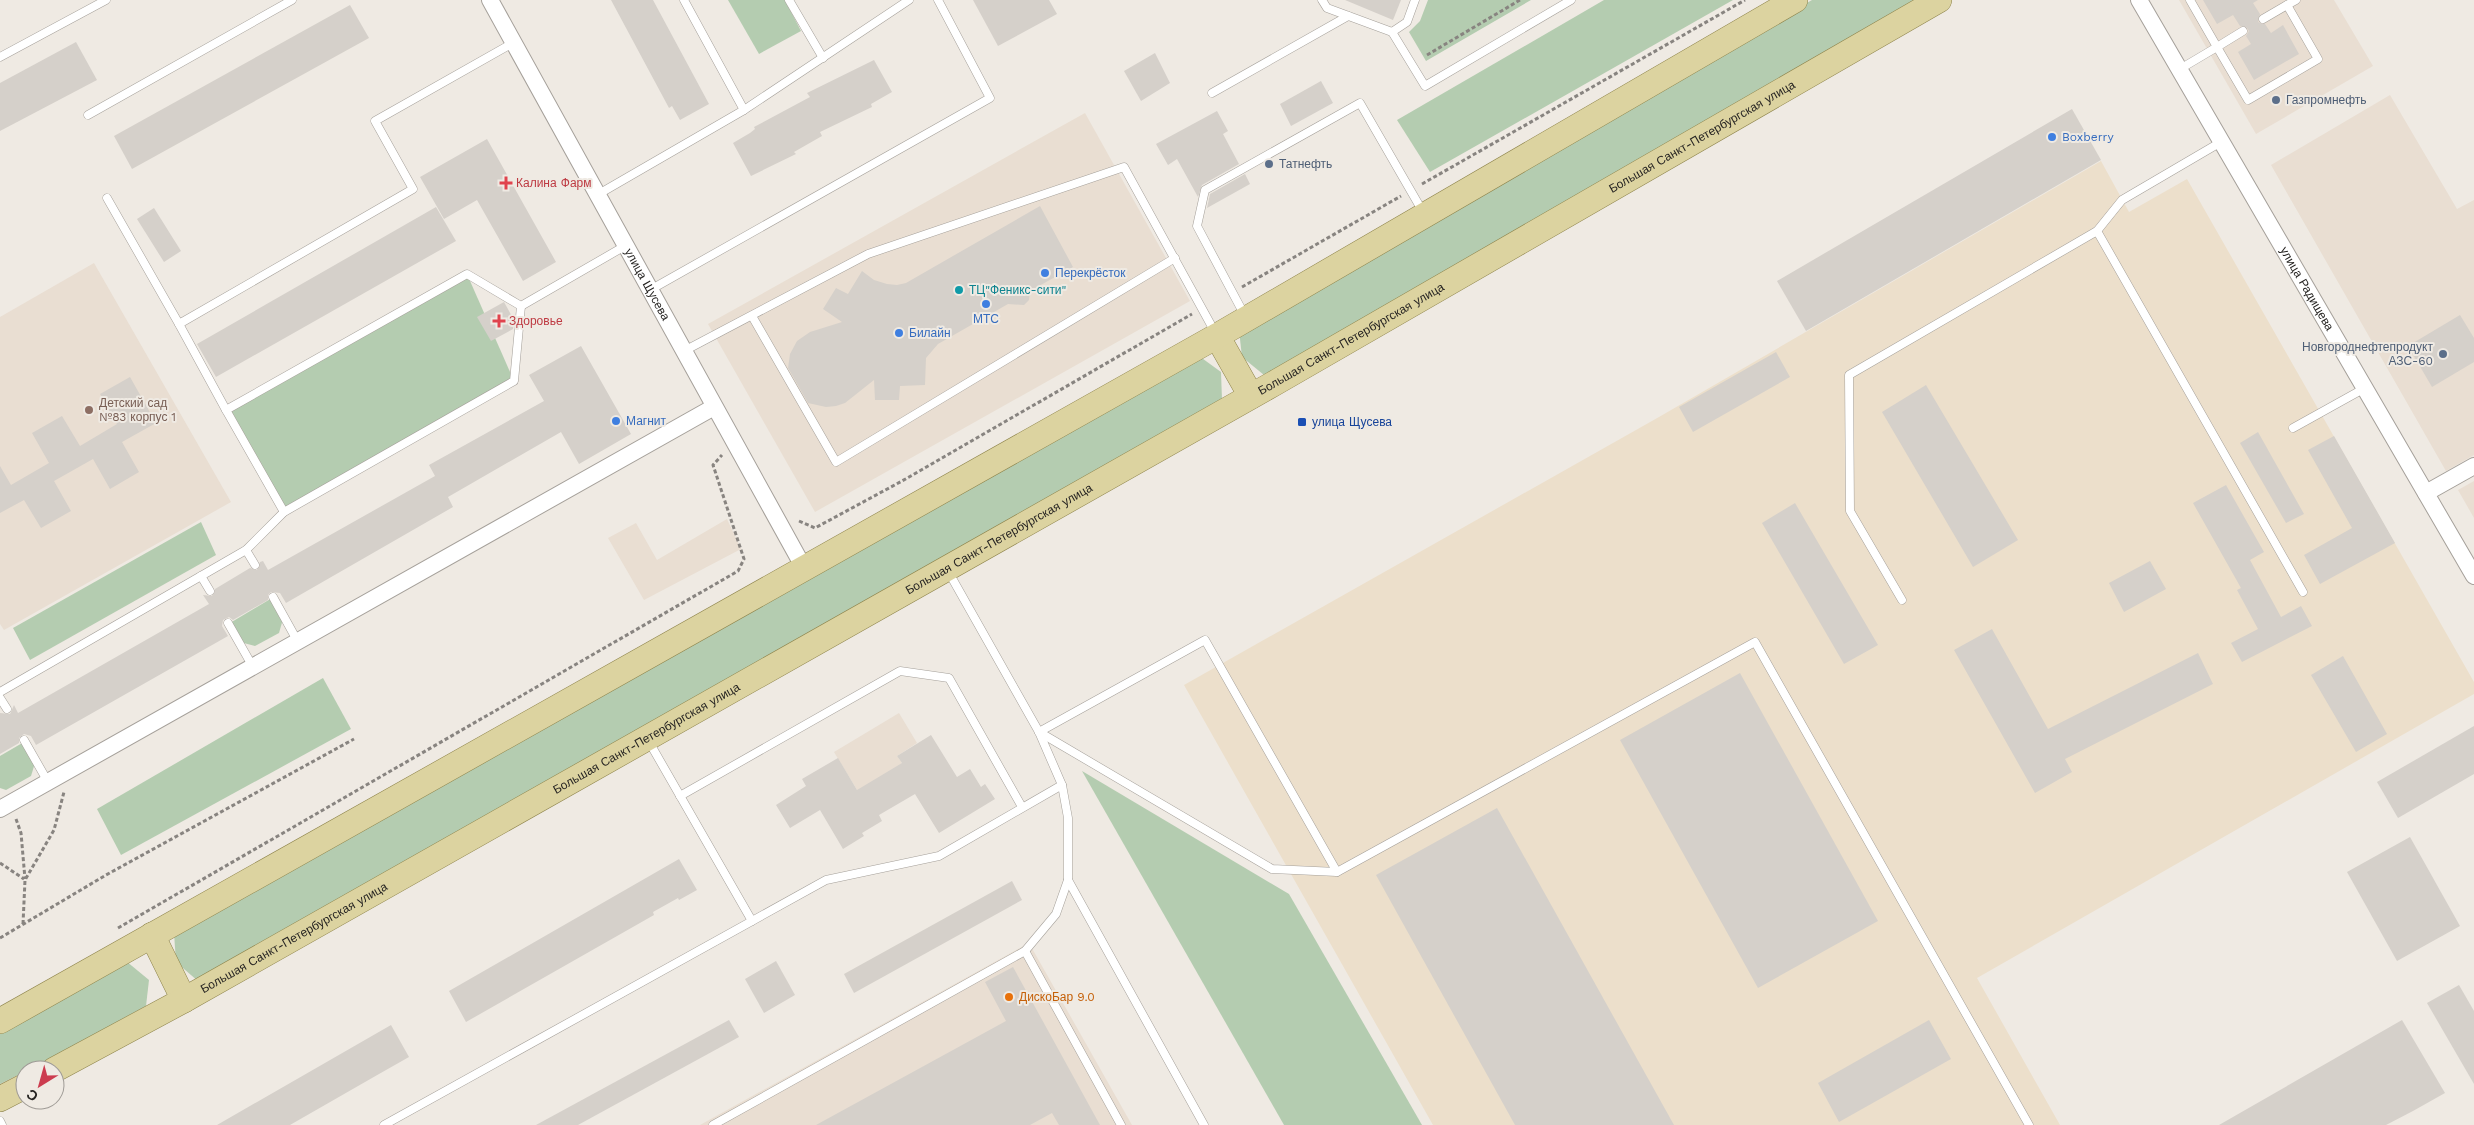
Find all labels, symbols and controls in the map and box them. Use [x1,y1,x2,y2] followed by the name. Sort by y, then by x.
[1606,77,1798,196] street label: Большая Санкт-Петербургская улица
[2286,93,2367,107] place label: Газпромнефть
[2270,94,2282,106] marker: Газпромнефть
[2062,130,2114,144] place label: Boxberry
[2046,131,2058,143] marker: Boxberry
[1279,157,1332,171] place label: Татнефть
[1263,158,1275,170] marker: Татнефть
[516,176,591,190] place label: Калина Фарм
[500,177,512,189] marker: Калина Фарм
[2277,244,2337,333] street label: улица Радищева
[622,246,673,323] street label: улица Щусева
[1055,266,1126,280] place label: Перекрёсток
[1039,267,1051,279] marker: Перекрёсток
[1256,280,1447,398] street label: Большая Санкт-Петербургская улица
[969,283,1067,297] place label: ТЦ"Феникс-сити"
[953,284,965,296] marker: ТЦ"Феникс-сити"
[980,298,992,310] marker: МТС
[973,312,999,326] place label: МТС
[509,314,563,328] place label: Здоровье
[493,315,505,327] marker: Здоровье
[909,326,951,340] place label: Билайн
[893,327,905,339] marker: Билайн
[2302,340,2434,368] place label: Новгороднефтепродукт АЗС-60
[2437,348,2449,360] marker: Новгороднефтепродукт АЗС-60
[99,396,176,424] place label: Детский сад №83 корпус 1
[83,404,95,416] marker: Детский сад №83 корпус 1
[626,414,667,428] place label: Магнит
[610,415,622,427] marker: Магнит
[1312,415,1392,429] place label: улица Щусева
[1296,416,1308,428] marker: улица Щусева
[903,480,1095,597] street label: Большая Санкт-Петербургская улица
[551,680,743,797] street label: Большая Санкт-Петербургская улица
[198,879,390,996] street label: Большая Санкт-Петербургская улица
[1019,990,1095,1004] place label: ДискоБар 9.0
[1003,991,1015,1003] marker: ДискоБар 9.0
[15,1060,65,1110] north arrow
[23,1086,41,1105] text: С

